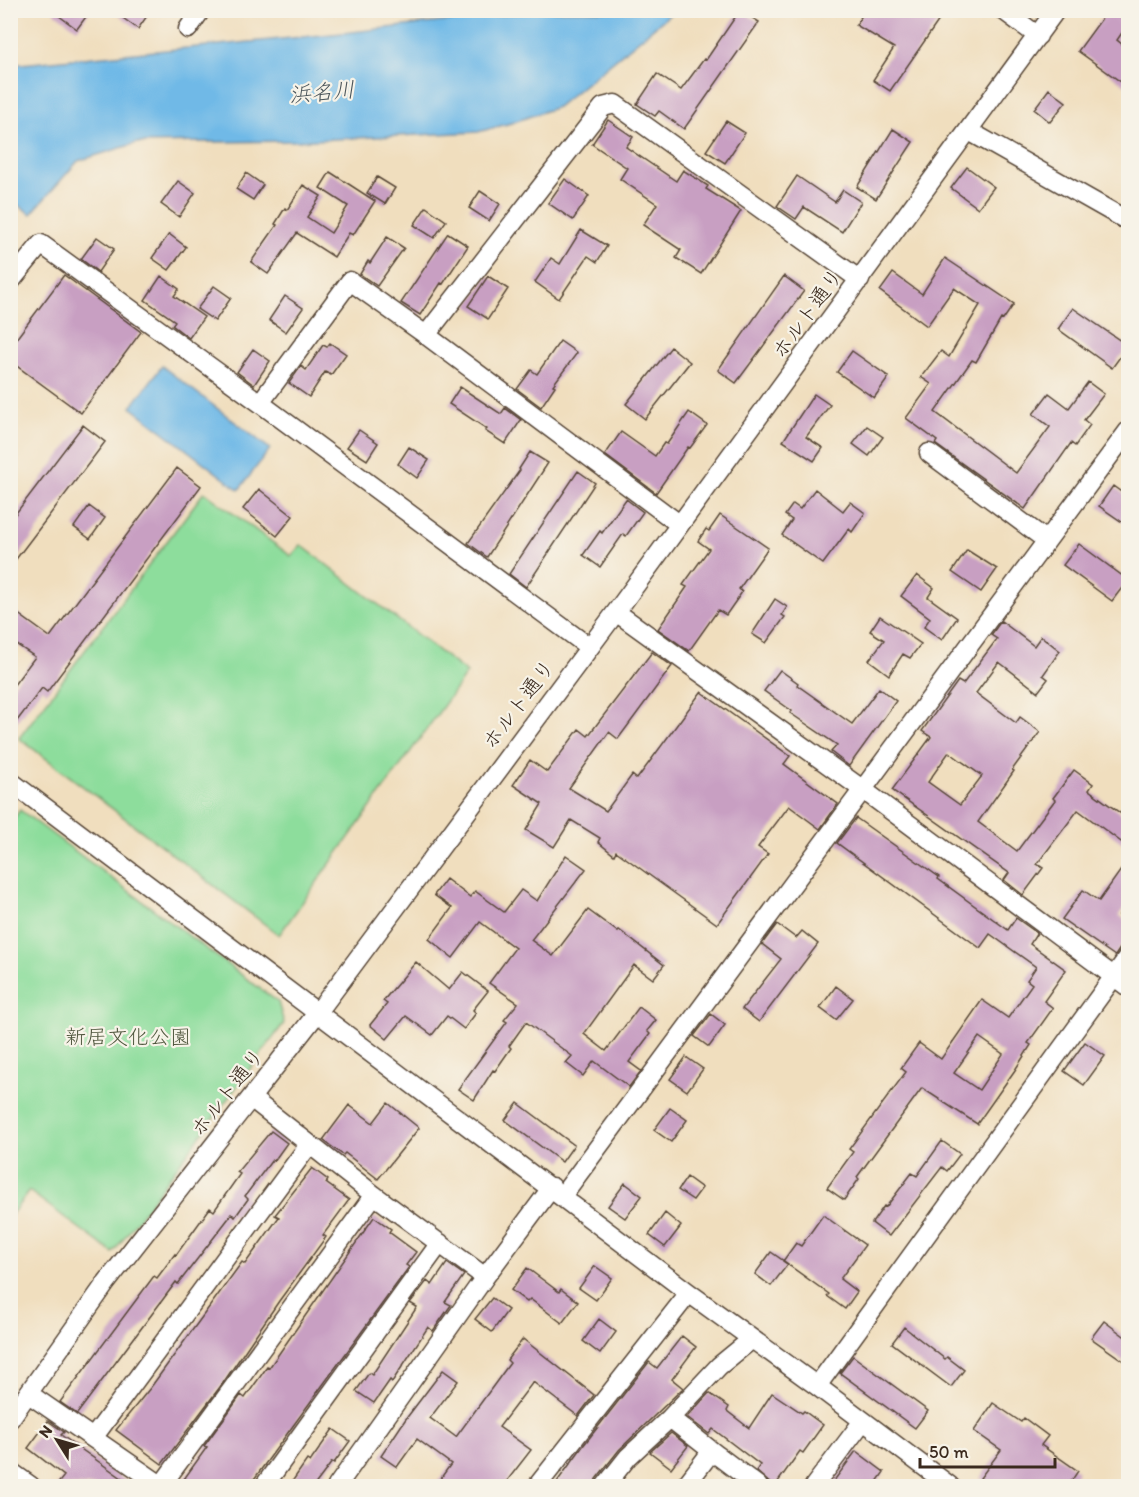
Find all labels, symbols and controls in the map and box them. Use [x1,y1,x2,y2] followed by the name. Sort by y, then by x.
[288,76,356,108] water label: 浜名川
[766,263,848,363] street label: ホルト通り
[476,655,560,753] street label: ホルト通り
[65,1024,191,1049] park label: 新居文化公園
[185,1043,269,1141] street label: ホルト通り
[27,1410,87,1470] north arrow
[35,1421,56,1441] text: N
[920,1431,1055,1469] scale bar
[929,1441,969,1463] text: 50 m

